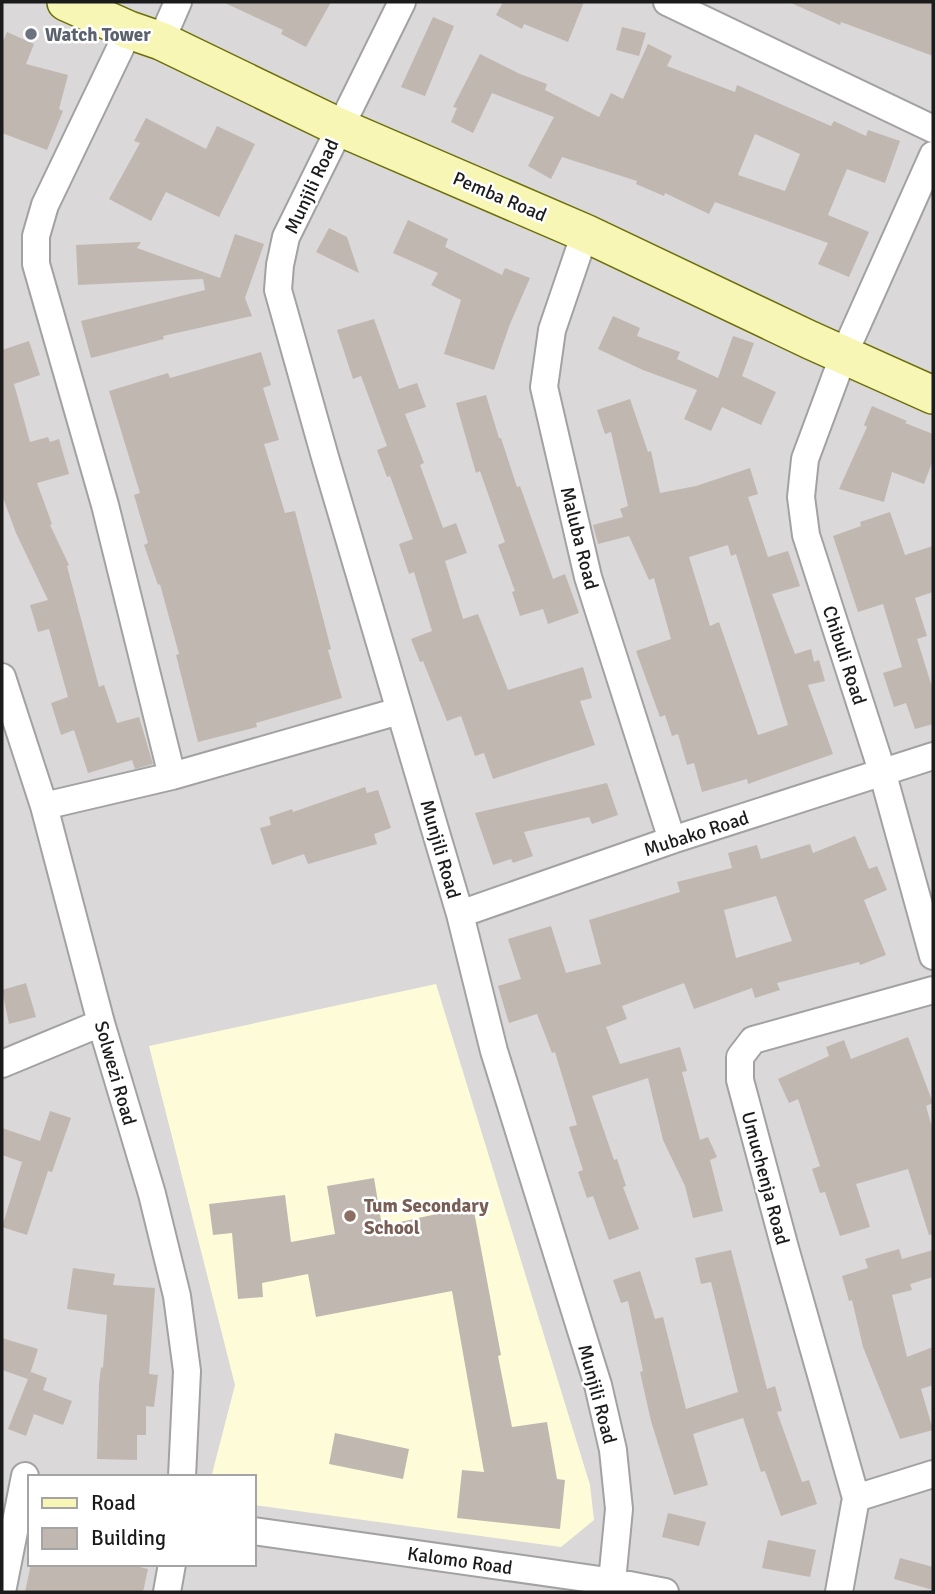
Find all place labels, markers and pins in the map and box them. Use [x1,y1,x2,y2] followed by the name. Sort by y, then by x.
[45,23,151,47] place label: Watch Tower
[23,26,39,42] marker: Watch Tower
[364,1194,489,1240] place label: Tum Secondary School
[342,1208,358,1224] marker: Tum Secondary School

